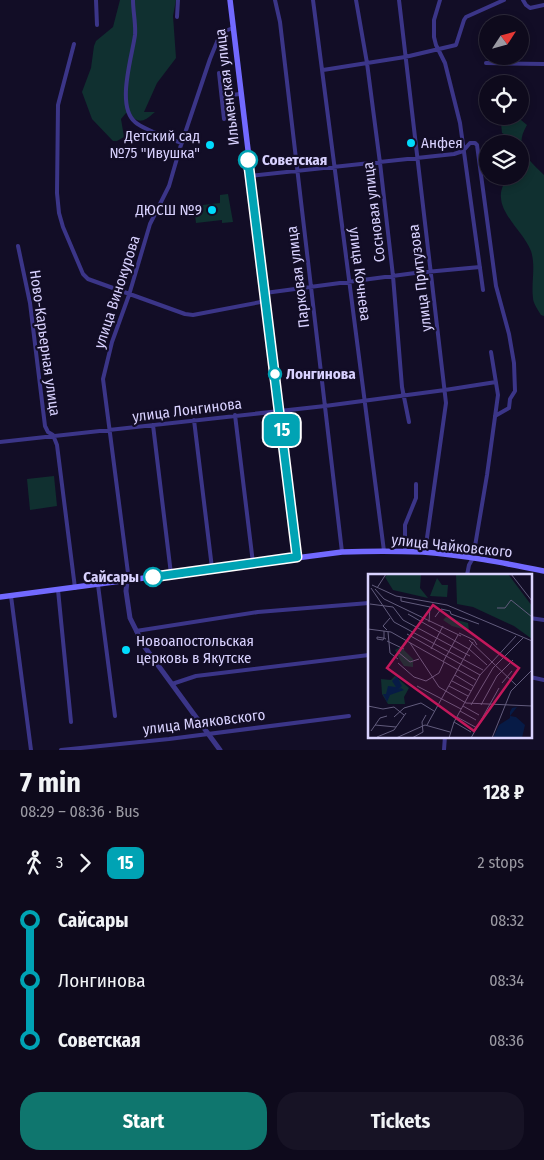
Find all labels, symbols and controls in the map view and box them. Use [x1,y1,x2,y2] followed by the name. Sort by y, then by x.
[479,15,529,65] north arrow
[479,15,529,185] map controls
[211,28,243,146] street label: Ильменская улица
[479,75,529,125] button: locate
[110,127,200,162] place label: Детский сад №75 "Ивушка"
[421,134,463,152] place label: Анфея
[479,135,529,185] button: layers
[405,137,417,149] marker: Анфея
[204,139,216,151] marker: Детский сад №75 "Ивушка"
[238,150,258,170] marker: Советская
[262,151,327,169] place label: Советская
[359,161,389,263] street label: Сосновая улица
[135,201,202,219] place label: ДЮСШ №9
[206,204,218,216] marker: ДЮСШ №9
[404,223,436,333] street label: улица Притузова
[283,225,313,329] street label: Парковая улица
[345,226,375,322] street label: улица Кочнева
[90,233,144,351] street label: улица Винокурова
[26,269,64,417] street label: Ново-Карьерная улица
[286,365,356,383] place label: Лонгинова
[268,367,282,381] marker: Лонгинова
[131,394,243,426] street label: улица Лонгинова
[260,414,304,446] line badge: 15
[274,419,290,441] text: 15
[391,531,513,561] street label: улица Чайковского
[143,567,163,587] marker: Сайсары
[83,568,139,586] place label: Сайсары
[368,574,532,738] inset map
[136,632,254,667] place label: Новоапостольская церковь в Якутске
[120,644,132,656] marker: Новоапостольская церковь в Якутске
[142,706,266,738] street label: улица Маяковского
[20,766,81,799] text: 7 min
[483,781,524,804] text: 128 ₽
[20,802,139,821] text: 08:29 – 08:36 · Bus
[20,849,48,877] icon: walk
[71,849,99,877] icon: forward
[117,852,134,874] text: 15
[56,853,63,872] text: 3
[478,853,524,872] text: 2 stops
[58,909,128,932] text: Сайсары
[490,911,524,930] text: 08:32
[58,969,146,992] text: Лонгинова
[489,971,524,990] text: 08:34
[58,1029,141,1052] text: Советская
[489,1031,524,1050] text: 08:36
[20,1092,267,1150] button: Start
[277,1092,524,1150] button: Tickets

